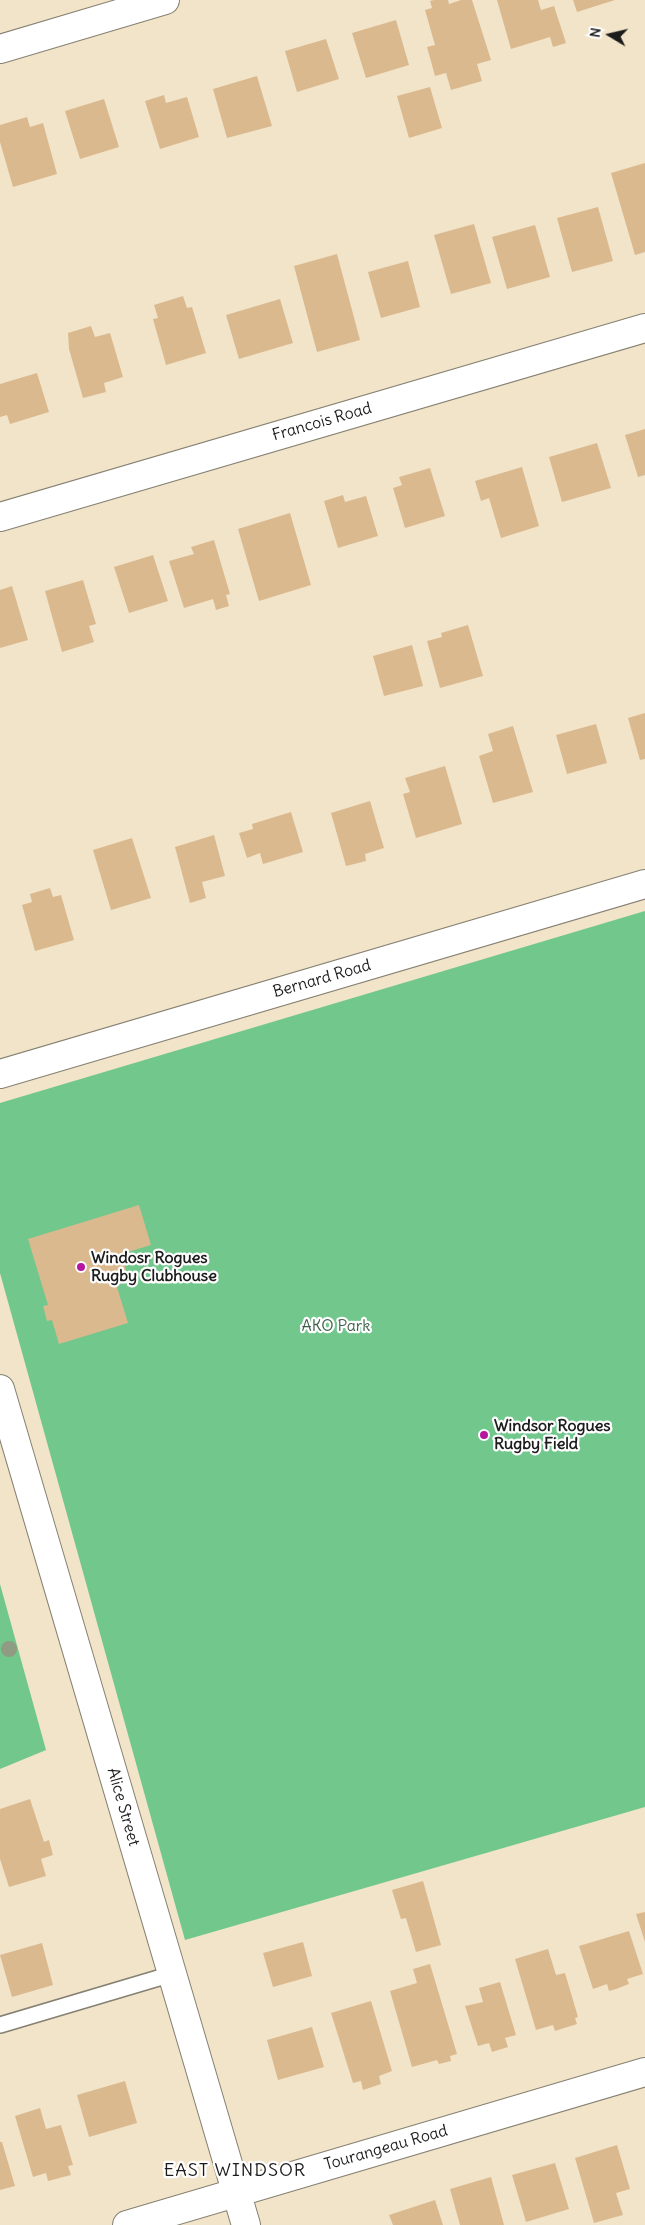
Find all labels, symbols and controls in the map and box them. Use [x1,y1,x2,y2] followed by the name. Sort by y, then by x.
[585,10,635,60] north arrow
[586,26,605,39] text: N
[270,399,374,445] street label: Francois Road
[271,956,373,1002] street label: Bernard Road
[91,1248,217,1286] place label: Windosr Rogues Rugby Clubhouse
[75,1261,87,1273] marker: Windosr Rogues Rugby Clubhouse
[301,1316,371,1336] park label: AKO Park
[494,1416,611,1454] place label: Windsor Rogues Rugby Field
[478,1429,490,1441] marker: Windsor Rogues Rugby Field
[103,1766,143,1848] street label: Alice Street
[322,2121,450,2175] street label: Tourangeau Road
[162,2160,308,2182] district label: EAST WINDSOR

